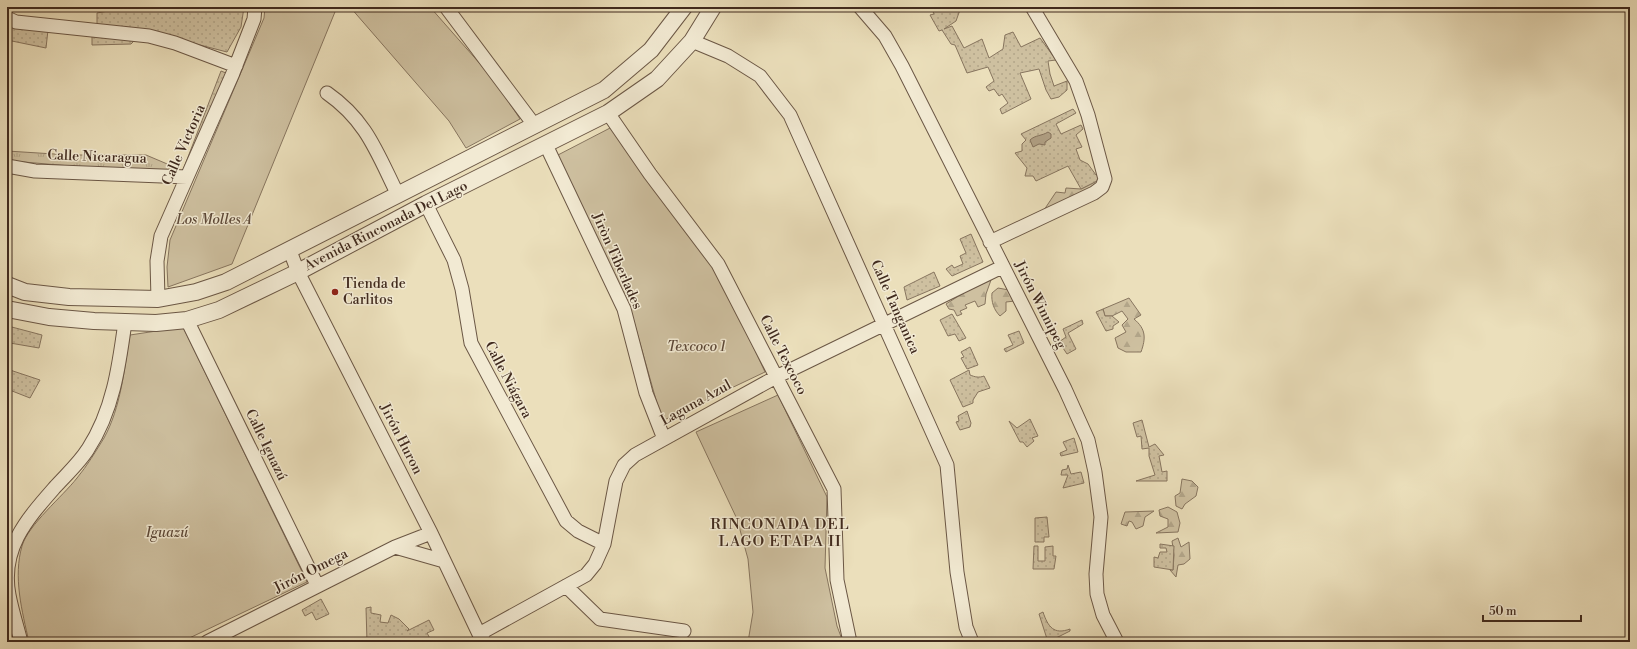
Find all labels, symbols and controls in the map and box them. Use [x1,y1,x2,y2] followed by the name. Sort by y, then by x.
[158,101,210,188] street label: Calle Victoria
[47,146,148,168] street label: Calle Nicaragua
[300,177,471,276] street label: Avenida Rinconada Del Lago
[587,209,646,312] street label: Jiròn Tiberlades
[175,211,252,229] park label: Los Molles A
[866,257,924,358] street label: Calle Tanganica
[1010,257,1070,353] street label: Jirón Winnipeg
[343,275,406,309] place label: Tienda de Carlitos
[330,287,340,297] marker: Tienda de Carlitos
[755,312,811,398] street label: Calle Texcoco
[480,338,536,422] street label: Calle Niágara
[667,338,726,356] park label: Texcoco 1
[657,376,735,430] street label: Laguna Azul
[375,400,427,478] street label: Jirón Huron
[241,406,291,484] street label: Calle Iguazú
[710,515,850,551] district label: RINCONADA DEL LAGO ETAPA II
[145,524,189,542] park label: Iguazú
[270,544,352,598] street label: Jirón Omega
[1483,597,1581,623] scale bar
[1489,604,1517,619] text: 50 m

